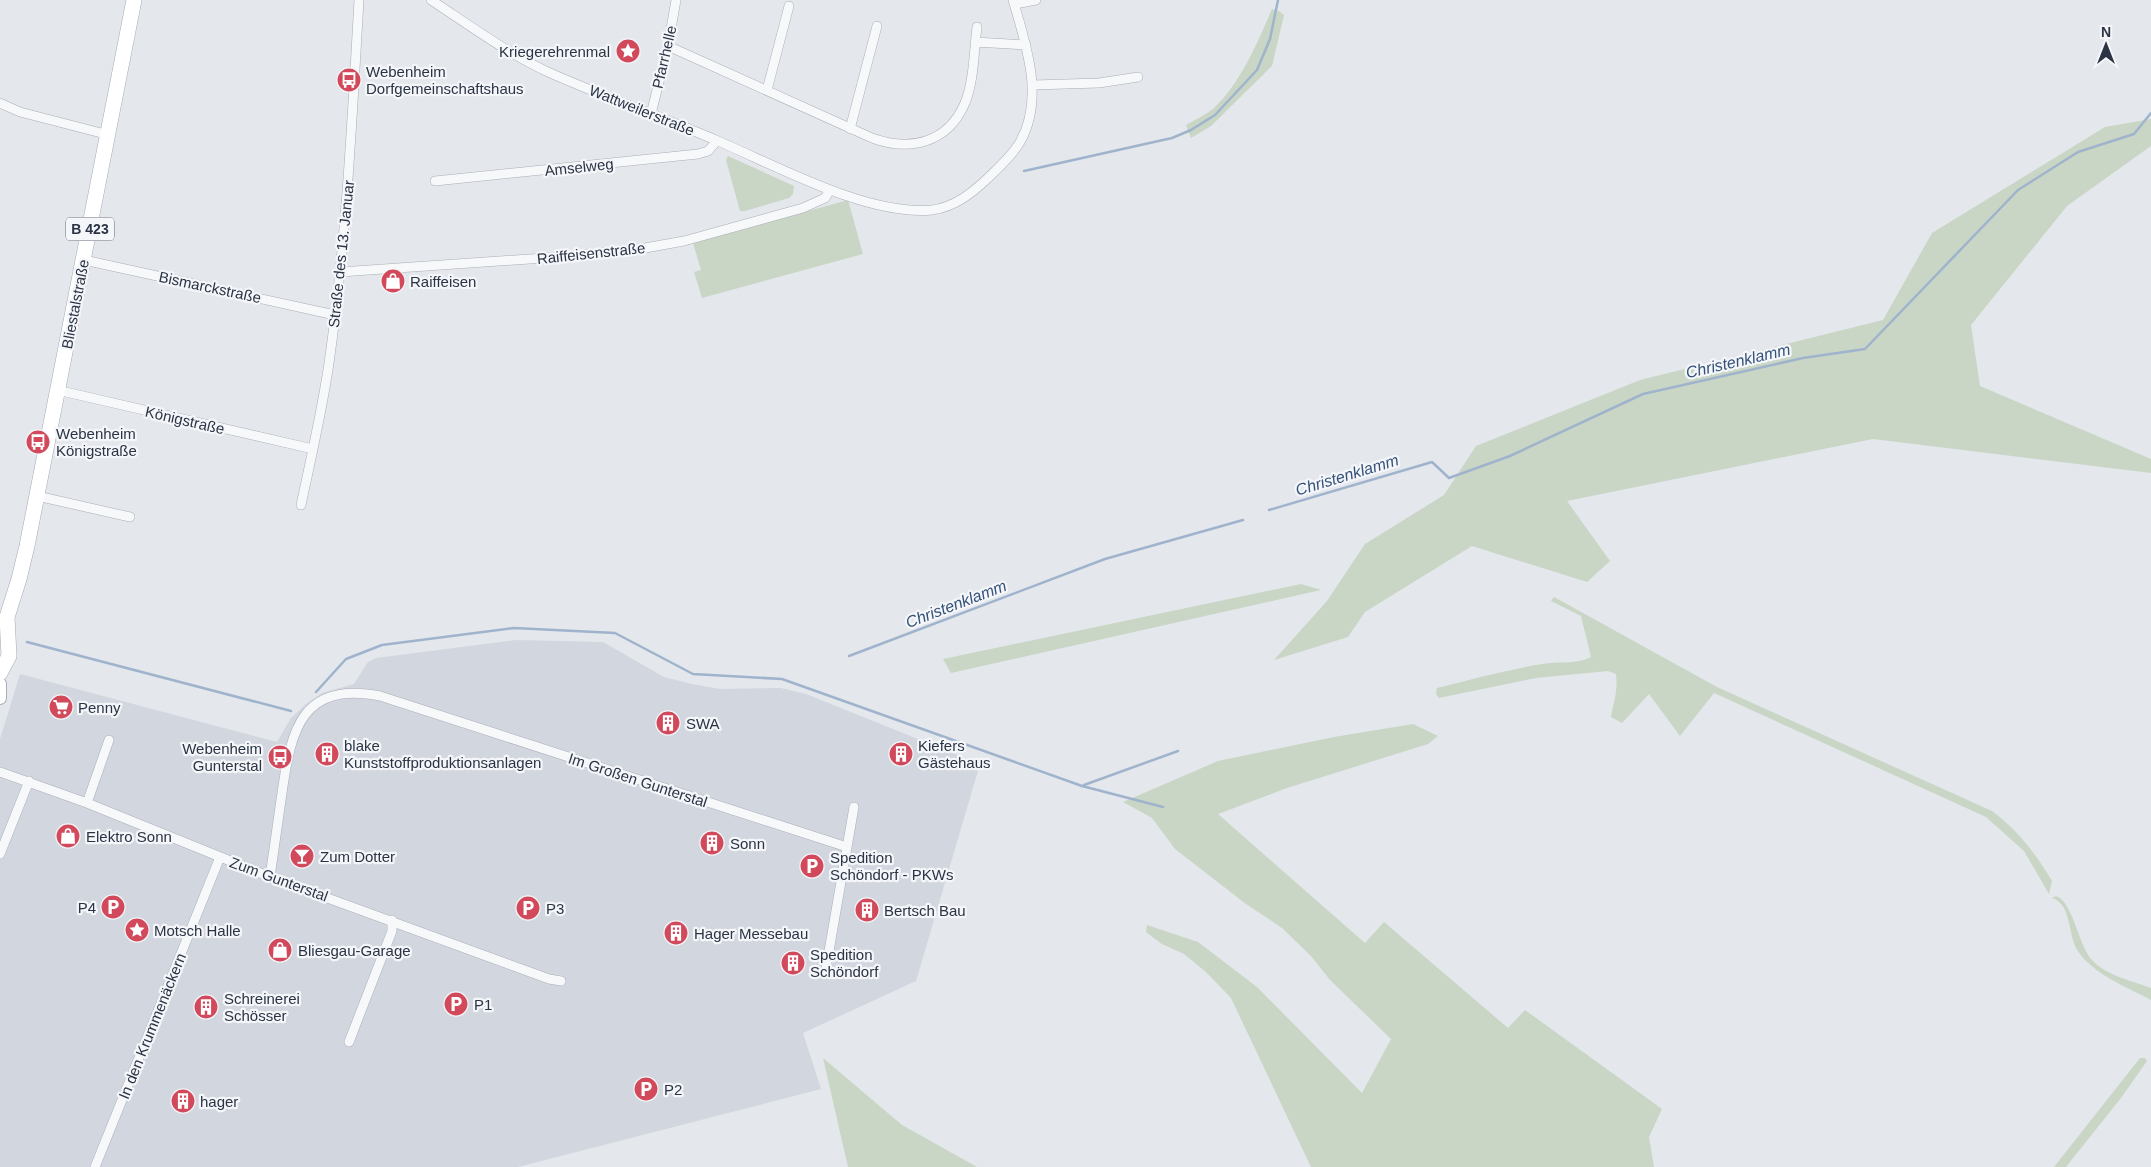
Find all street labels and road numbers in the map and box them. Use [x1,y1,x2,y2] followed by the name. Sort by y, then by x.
[648,24,680,90] street label: Pfarrhelle
[587,81,697,139] street label: Wattweilerstraße
[544,155,614,179] street label: Amselweg
[325,179,357,329] street label: Straße des 13. Januar
[66,218,114,240] road number: B 423
[536,239,646,267] street label: Raiffeisenstraße
[58,258,92,350] street label: Bliestalstraße
[157,268,263,306] street label: Bismarckstraße
[144,403,226,437] street label: Königstraße
[566,750,710,810] street label: Im Großen Gunterstal
[228,853,330,905] street label: Zum Gunterstal
[115,951,189,1101] street label: In den Krummenäckern

